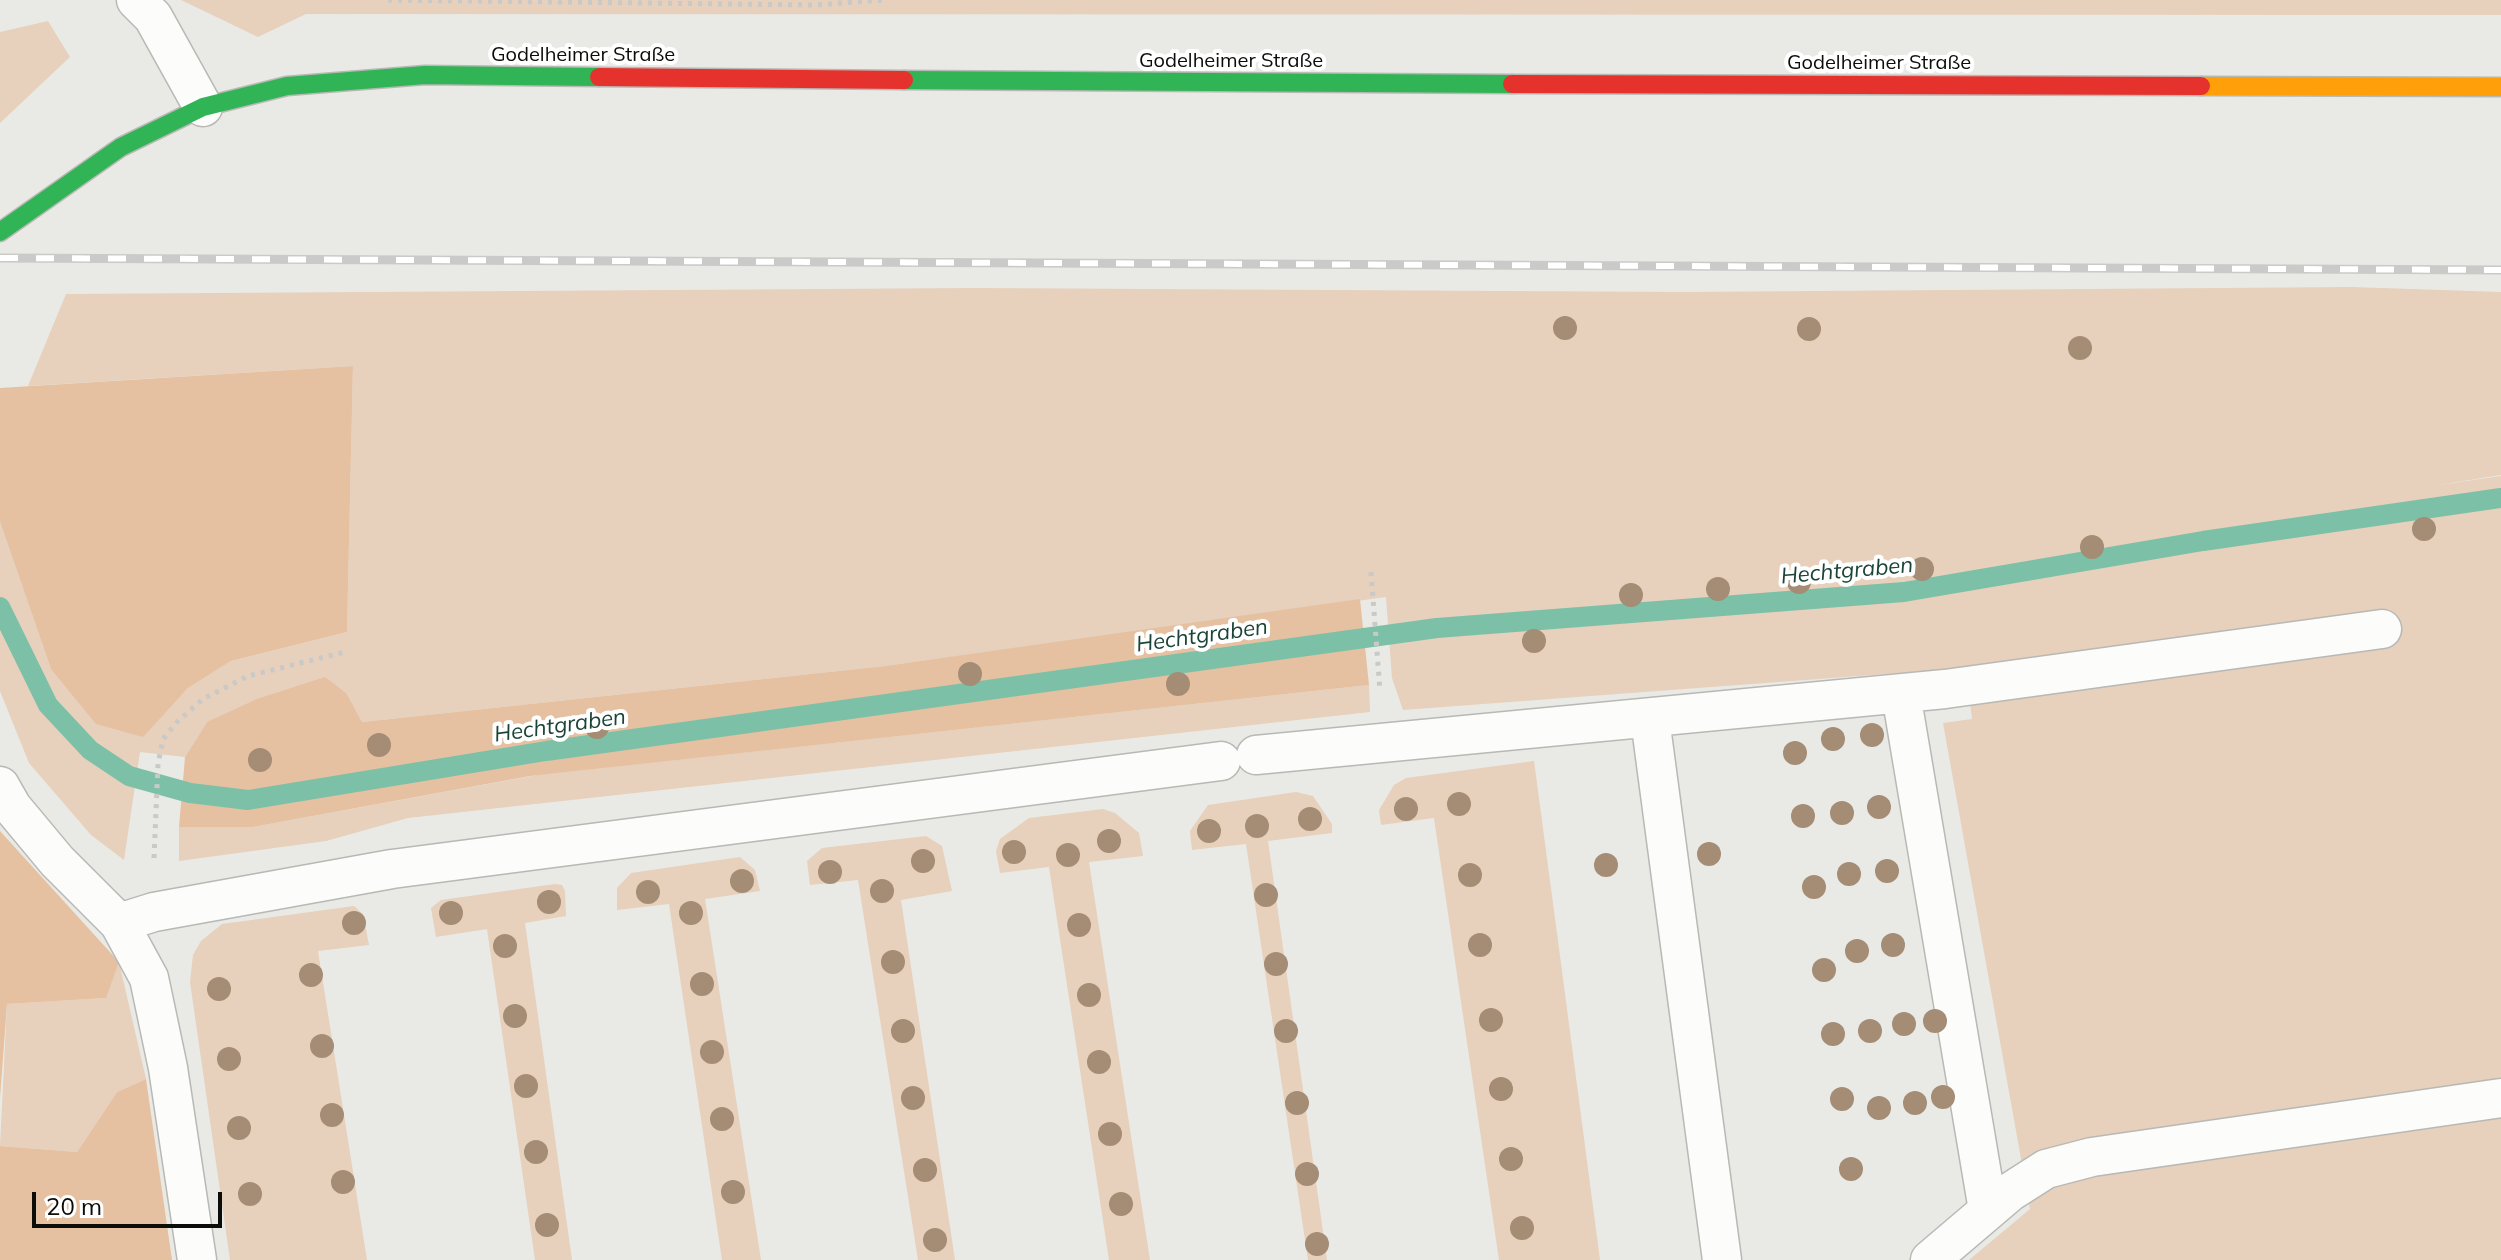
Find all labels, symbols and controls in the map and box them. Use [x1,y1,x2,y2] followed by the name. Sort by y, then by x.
[491,43,675,67] street label: Godelheimer Straße
[1139,49,1323,73] street label: Godelheimer Straße
[1787,51,1971,75] street label: Godelheimer Straße
[1780,552,1914,590] water label: Hechtgraben
[1135,614,1269,658] water label: Hechtgraben
[493,704,627,748] water label: Hechtgraben
[36,1176,226,1226] scale bar
[46,1191,102,1221] text: 20 m

